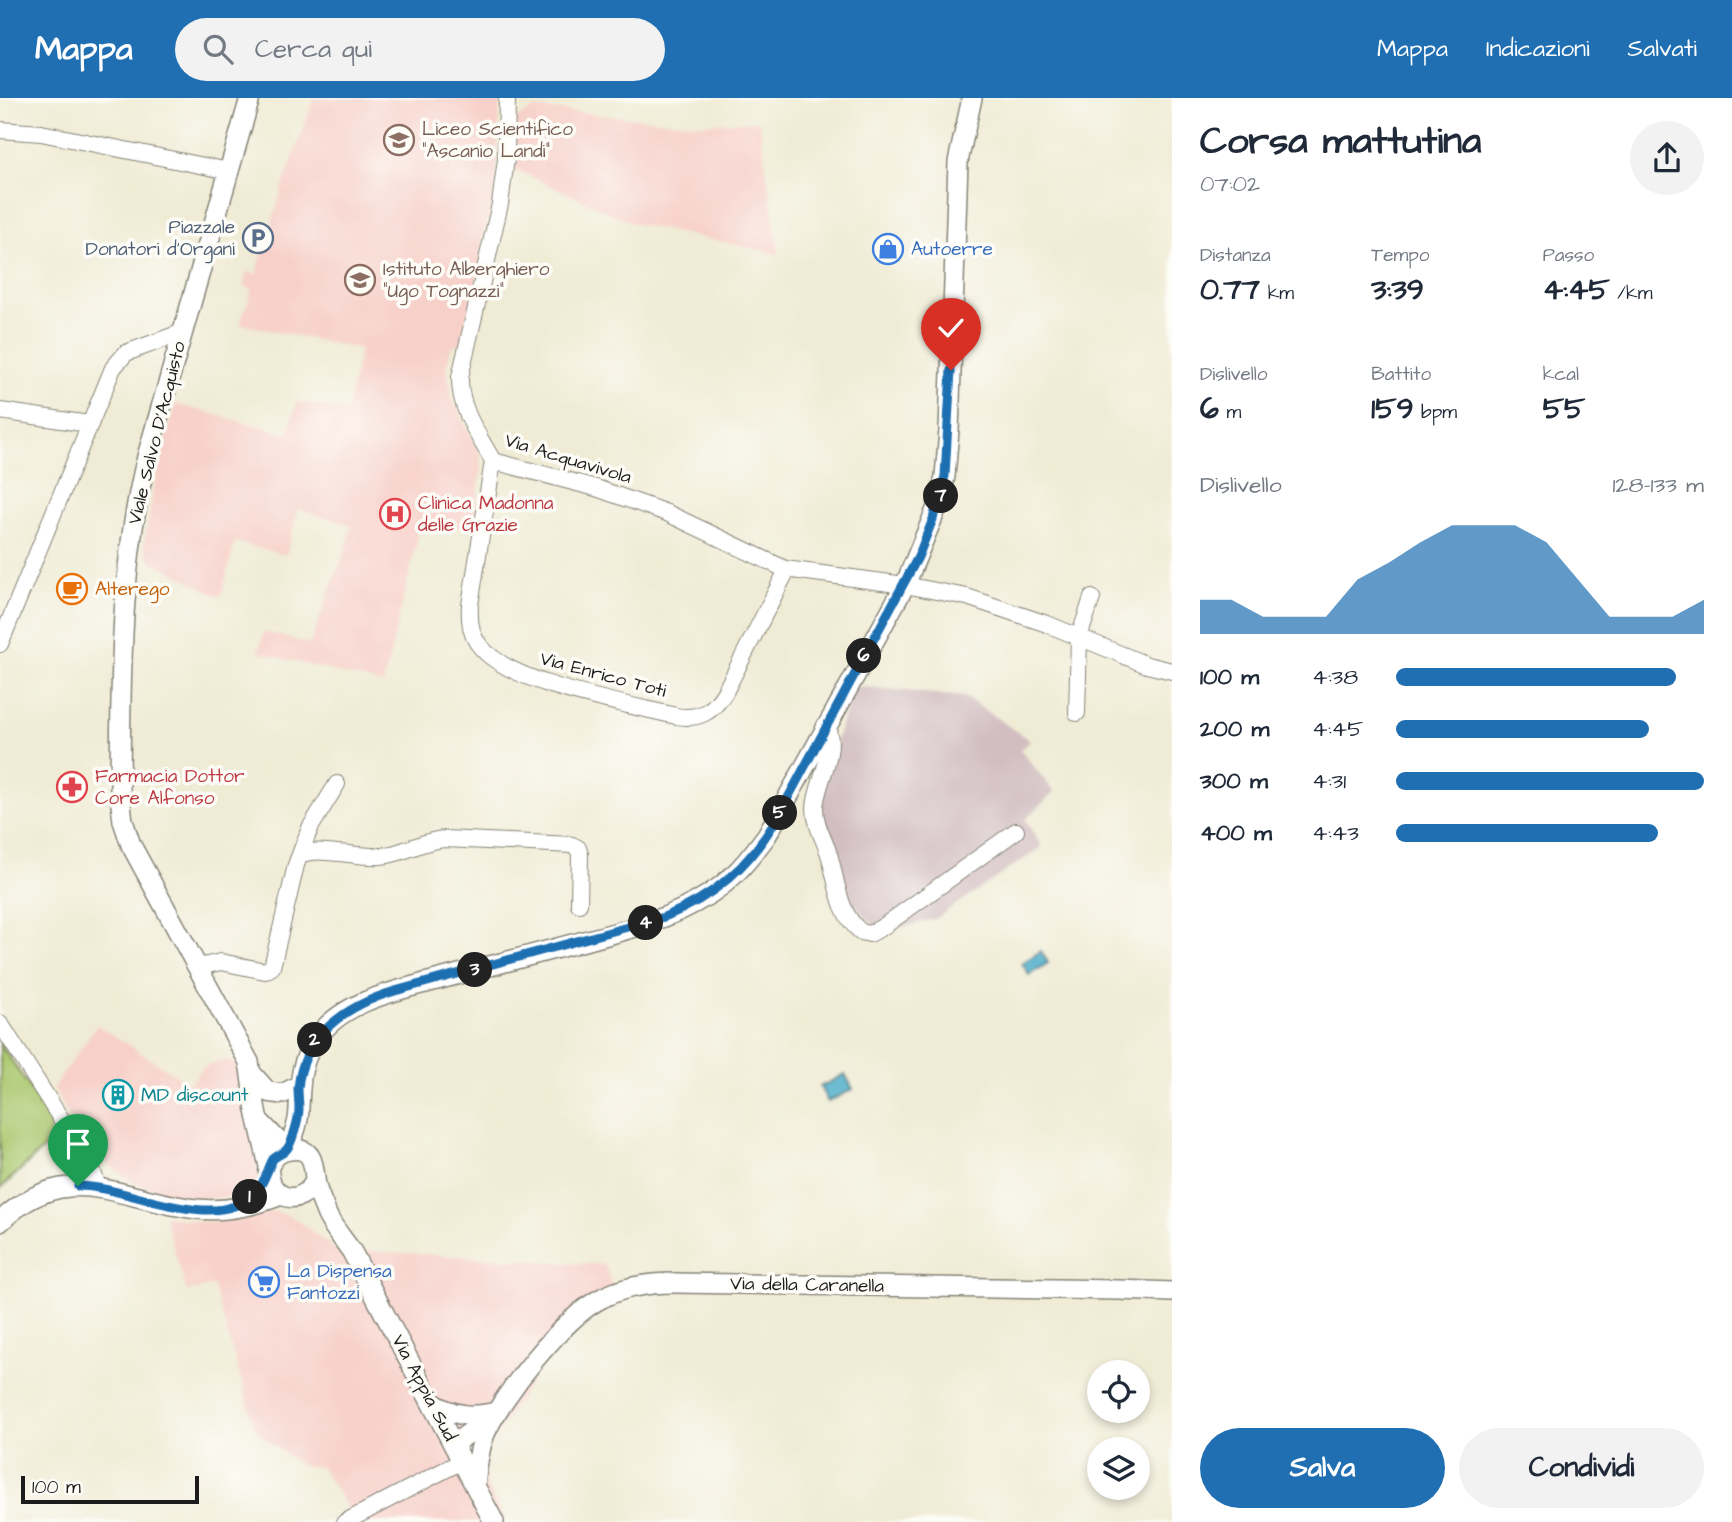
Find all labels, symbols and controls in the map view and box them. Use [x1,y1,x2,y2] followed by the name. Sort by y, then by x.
[175,18,665,81] search box
[35,26,133,72] text: Mappa
[199,30,237,68] icon: search
[255,31,372,67] text: Cerca qui
[1377,32,1448,66] text: Mappa
[1486,32,1590,66] text: Indicazioni
[1628,32,1697,66] text: Salvati
[422,116,573,165] place label: Liceo Scientifico "Ascanio Landi"
[1200,116,1481,168] text: Corsa mattutina
[1630,121,1704,195] button: share
[382,123,416,157] school or university icon: Liceo Scientifico "Ascanio Landi"
[1200,168,1260,200] text: 07:02
[86,214,235,264] place label: Piazzale Donatori d'Organi
[241,221,275,255] parking icon: Piazzale Donatori d'Organi
[871,232,905,266] shop icon: Autoerre
[911,236,993,263] place label: Autoerre
[1200,242,1271,269] text: Distanza
[1371,242,1430,269] text: Tempo
[1543,242,1594,269] text: Passo
[383,256,550,306] place label: Istituto Alberghiero "Ugo Tognazzi"
[343,263,377,297] school or university icon: Istituto Alberghiero "Ugo Tognazzi"
[1200,269,1260,311] text: 0.77
[1371,269,1424,311] text: 3:39
[1543,269,1610,311] text: 4:45
[1260,280,1294,307] text: km
[1610,280,1652,307] text: /km
[921,298,981,370] pin
[932,309,970,347] icon: check
[121,338,193,528] street label: Viale Salvo D'Acquisto
[1200,361,1267,388] text: Dislivello
[1371,361,1431,388] text: Battito
[1543,361,1579,388] text: kcal
[1200,388,1219,430] text: 6
[1371,388,1414,430] text: 159
[1543,388,1585,430] text: 55
[1219,399,1241,426] text: m
[1414,399,1457,426] text: bpm
[501,427,635,491] street label: Via Acquavivola
[1200,469,1282,501] text: Dislivello
[1612,469,1704,501] text: 128–133 m
[923,478,958,514] pin: 7
[935,482,946,509] text: 7
[418,490,554,539] place label: Clinica Madonna delle Grazie
[378,497,412,531] hospital icon: Clinica Madonna delle Grazie
[55,572,89,606] cafe icon: Alterego
[95,576,170,604] place label: Alterego
[846,638,882,674] pin: 6
[858,642,869,669] text: 6
[537,645,669,705] street label: Via Enrico Toti
[1200,661,1259,693] text: 100 m
[1312,661,1358,693] text: 4:38
[1200,713,1269,745] text: 200 m
[1312,713,1363,745] text: 4:45
[95,763,245,812] place label: Farmacia Dottor Core Alfonso
[1200,765,1268,797] text: 300 m
[1312,765,1346,797] text: 4:31
[55,770,89,804] pharmacy icon: Farmacia Dottor Core Alfonso
[762,796,798,830] pin: 5
[773,799,786,826] text: 5
[1200,817,1272,849] text: 400 m
[1312,817,1359,849] text: 4:43
[628,906,664,940] pin: 4
[639,909,652,936] text: 4
[458,952,492,988] pin: 3
[470,956,479,983] text: 3
[298,1023,332,1058] pin: 2
[309,1026,320,1053] text: 2
[101,1078,135,1112] building icon: MD discount
[141,1082,249,1109] place label: MD discount
[48,1114,108,1186] pin
[59,1125,97,1163] icon: arrive
[232,1180,268,1214] pin: 1
[248,1183,251,1210] text: 1
[287,1258,392,1307] place label: La Dispensa Fantozzi
[247,1265,281,1299] supermarket icon: La Dispensa Fantozzi
[730,1270,885,1300] street label: Via della Caranella
[385,1330,464,1446] street label: Via Appia Sud
[1087,1360,1150,1500] map controls
[1087,1360,1150,1423] button: locate
[1200,1428,1445,1508] button: Salva
[1459,1428,1704,1508] button: Condividi
[1087,1437,1150,1500] button: layers
[21,1473,200,1505] scale bar
[32,1474,81,1501] text: 100 m

